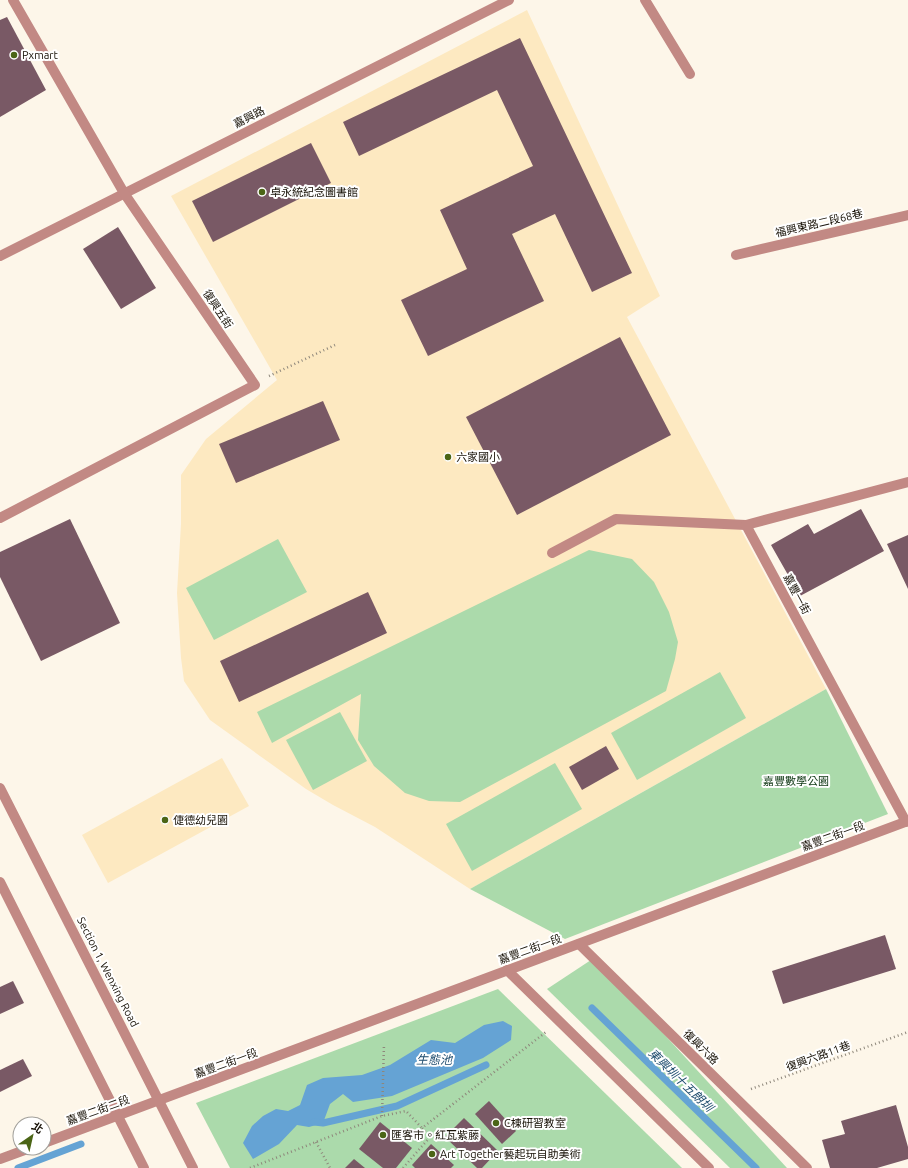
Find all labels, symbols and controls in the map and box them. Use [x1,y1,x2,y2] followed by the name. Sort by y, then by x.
[22,49,58,61] place label: Pxmart
[9,50,19,60] marker: Pxmart
[232,104,266,130] street label: 嘉興路
[270,186,358,198] place label: 卓永統紀念圖書館
[257,187,267,197] marker: 卓永統紀念圖書館
[774,207,864,239] street label: 福興東路二段68巷
[201,287,235,331] street label: 復興五街
[456,451,500,463] place label: 六家國小
[443,452,453,462] marker: 六家國小
[781,572,813,616] street label: 嘉豐一街
[763,775,829,787] park label: 嘉豐數學公園
[173,814,228,826] place label: 倢德幼兒園
[160,815,170,825] marker: 倢德幼兒園
[800,819,866,853] street label: 嘉豐二街一段
[75,915,141,1029] street label: Section 1, Wenxing Road
[497,932,563,966] street label: 嘉豐二街一段
[681,1027,721,1067] street label: 復興六路
[784,1039,852,1073] street label: 復興六路11巷
[193,1046,259,1080] street label: 嘉豐二街一段
[646,1046,717,1115] water label: 東興圳十五朗圳
[416,1053,454,1066] water label: 生態池
[65,1093,131,1127] street label: 嘉豐二街二段
[12,1116,52,1156] north arrow
[504,1117,566,1129] place label: C棟研習教室
[491,1118,501,1128] marker: C棟研習教室
[30,1120,46,1136] text: 北
[391,1129,479,1141] place label: 匯客市。紅瓦紫藤
[378,1130,388,1140] marker: 匯客市。紅瓦紫藤
[440,1148,580,1160] place label: Art Together藝起玩自助美術
[427,1149,437,1159] marker: Art Together藝起玩自助美術

